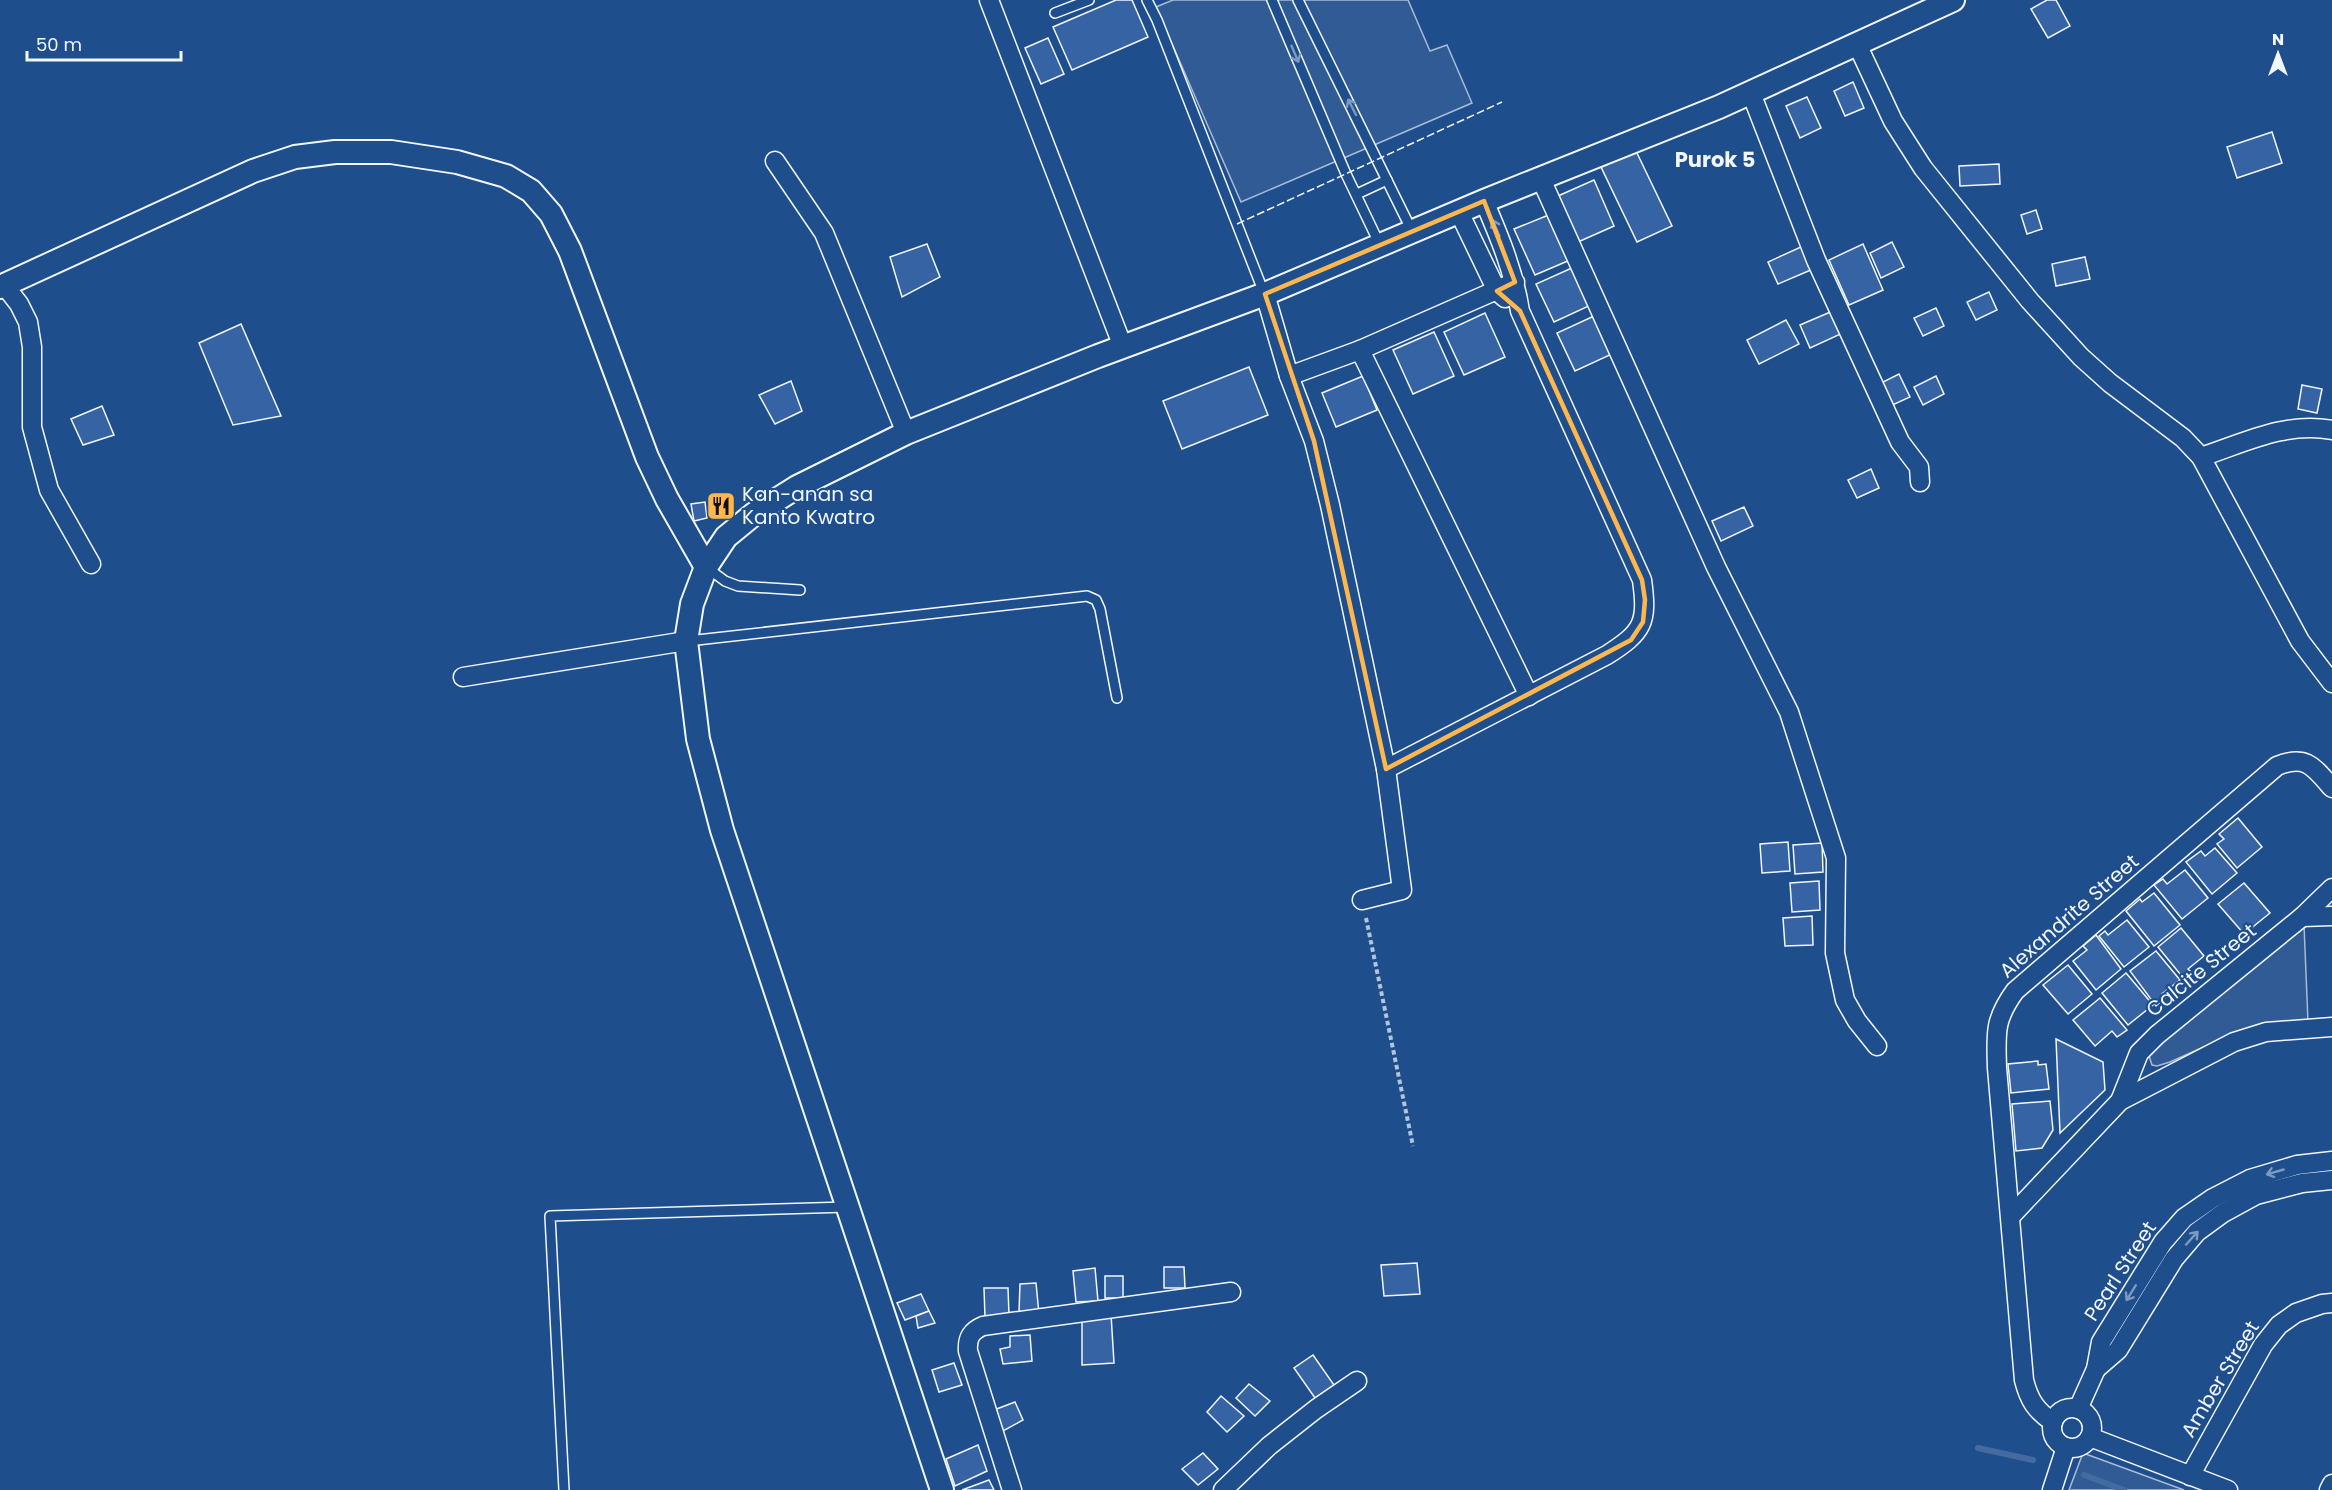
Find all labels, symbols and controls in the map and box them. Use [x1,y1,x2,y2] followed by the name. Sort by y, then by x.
[27,24,182,62] scale bar
[2248,24,2308,84] north arrow
[2272,28,2284,51] text: N
[36,32,82,57] text: 50 m
[1289,44,1301,62] one-way arrow
[1346,99,1357,117] one-way arrow
[1675,145,1755,174] district label: Purok 5
[1490,220,1501,238] one-way arrow
[742,480,875,531] place label: Kan-anan sa Kanto Kwatro
[705,490,737,522] restaurant icon: Kan-anan sa Kanto Kwatro
[1993,848,2145,984] street label: Alexandrite Street
[2140,917,2262,1023] street label: Calcite Street
[2265,1166,2284,1178] one-way arrow
[2077,1216,2163,1326] street label: Pearl Street
[2185,1231,2199,1246] one-way arrow
[2125,1284,2137,1301] one-way arrow
[2174,1315,2266,1443] street label: Amber Street

